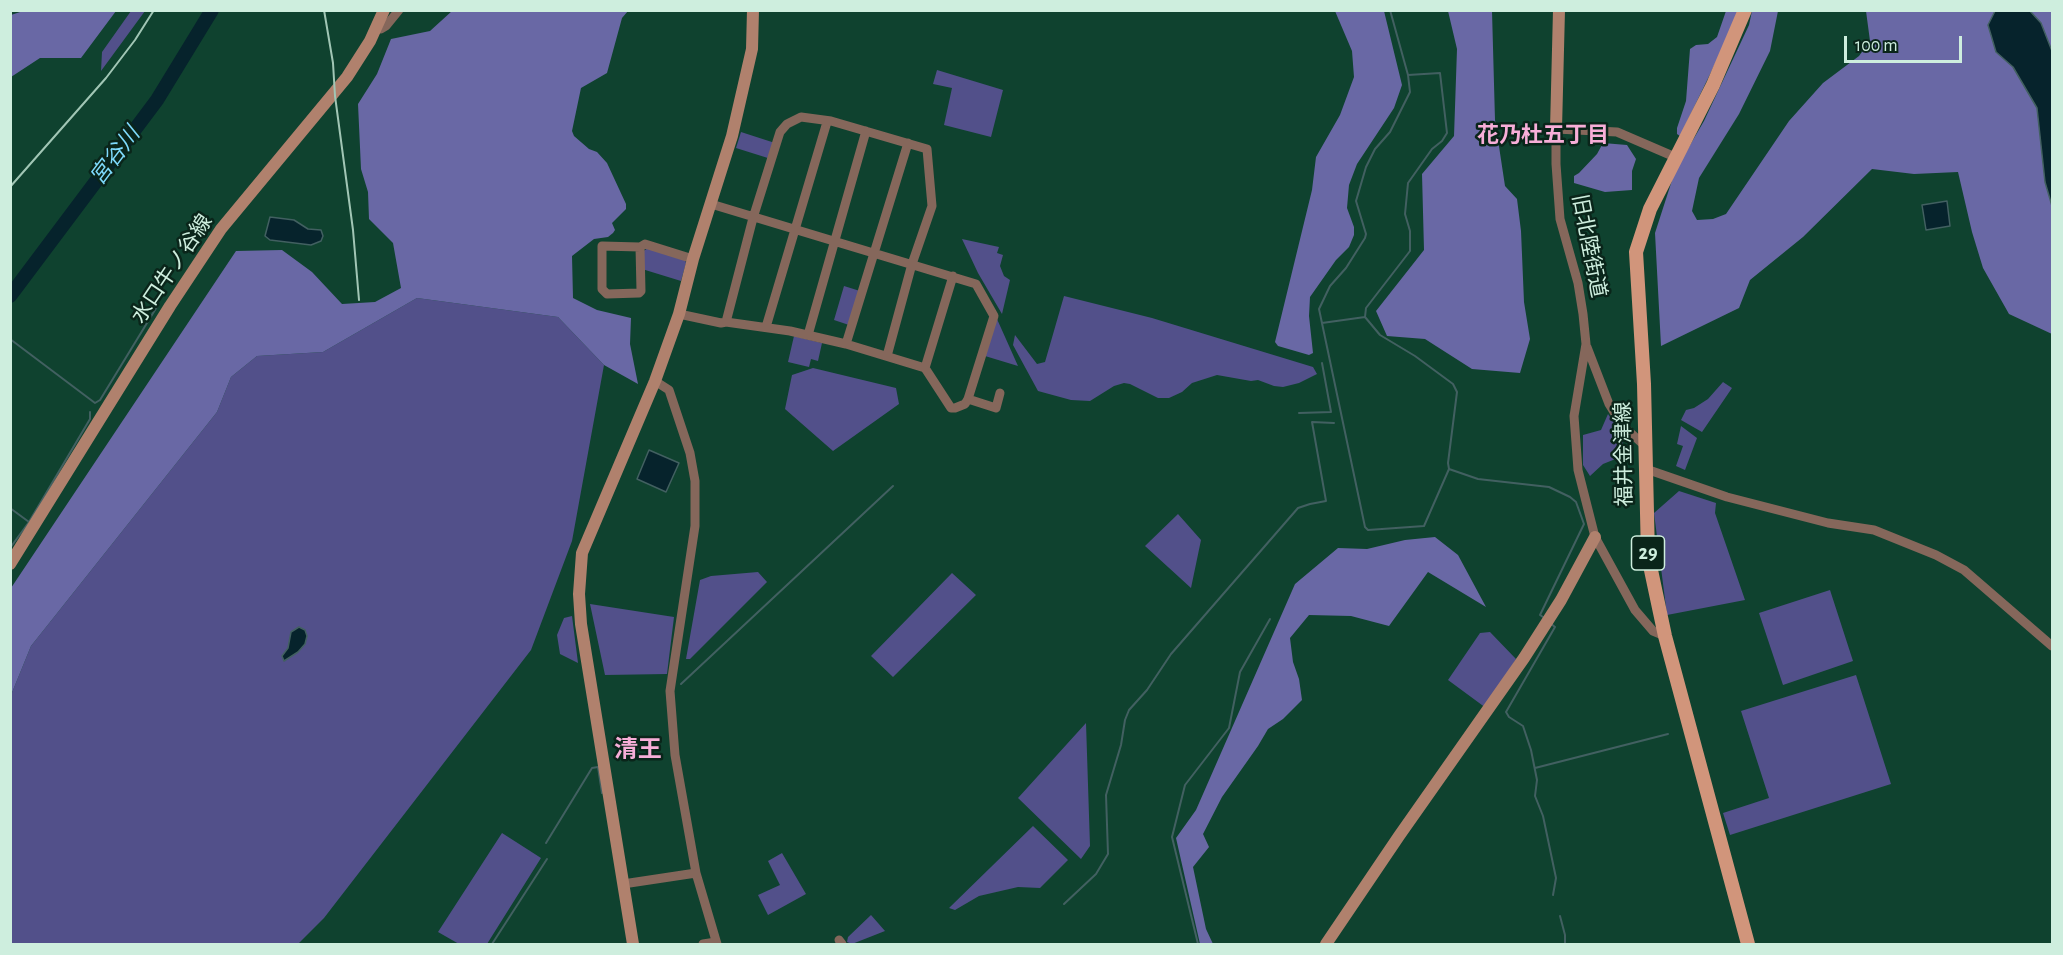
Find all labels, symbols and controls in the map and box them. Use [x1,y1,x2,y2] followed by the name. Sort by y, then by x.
[1847,24,1966,62] scale bar
[1855,37,1898,55] text: 100 m
[85,122,145,190] water label: 宮谷川
[1477,122,1609,148] district label: 花乃杜五丁目
[1567,192,1611,300] street label: 旧北陸街道
[126,210,218,328] street label: 水口牛ノ谷線
[1610,401,1638,507] street label: 福井金津線
[1632,536,1664,570] road number: 29
[614,736,662,764] district label: 清王

